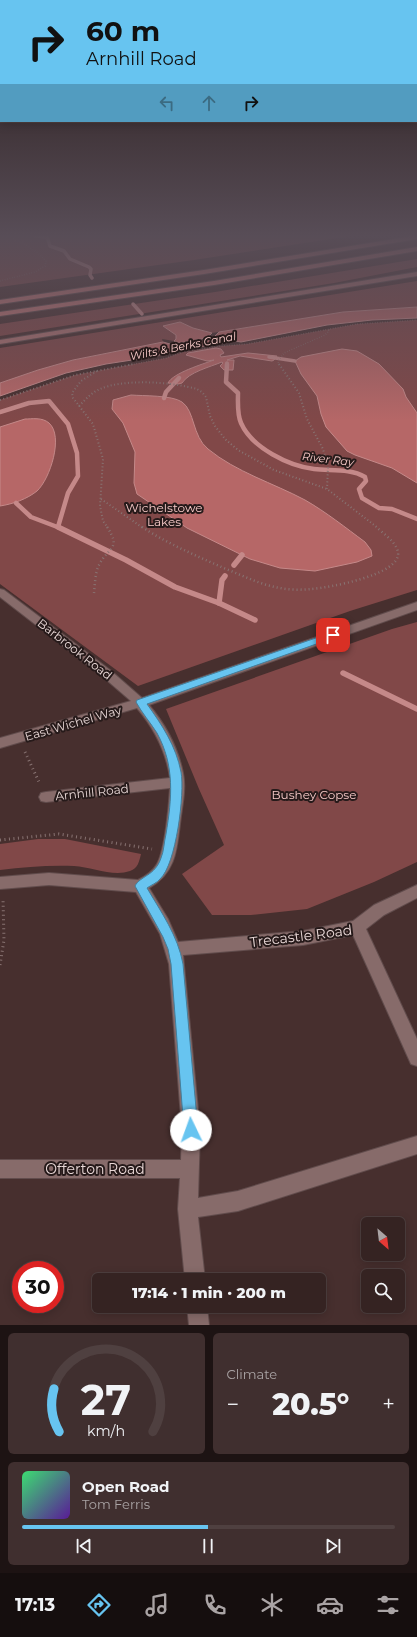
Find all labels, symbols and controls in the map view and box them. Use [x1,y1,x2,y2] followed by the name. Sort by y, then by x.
[86,14,160,48] text: 60 m
[20,16,72,68] icon: right
[86,48,197,70] text: Arnhill Road
[156,92,178,114] icon: left
[198,92,220,114] icon: ahead
[240,92,262,114] icon: right
[129,329,237,363] water label: Wilts & Berks Canal
[301,449,356,469] water label: River Ray
[125,500,203,529] park label: Wichelstowe Lakes
[35,615,115,683] street label: Barbrook Road
[316,618,350,652] pin
[322,624,344,646] icon: arrive
[23,702,123,744] street label: East Wichel Way
[55,781,129,803] street label: Arnhill Road
[272,787,356,802] park label: Bushey Copse
[249,921,353,951] street label: Trecastle Road
[170,1109,212,1151] position arrow
[45,1160,145,1178] street label: Offerton Road
[361,1217,405,1261] north arrow
[361,1217,405,1313] map controls
[12,1261,64,1313] speed limit sign: 30
[361,1269,405,1313] button: search
[132,1283,286,1302] text: 17:14 · 1 min · 200 m
[227,1366,277,1382] text: Climate
[81,1374,131,1424] text: 27
[272,1386,349,1423] text: 20.5°
[227,1391,239,1418] text: −
[382,1391,395,1418] text: +
[87,1421,125,1439] text: km/h
[82,1477,170,1496] text: Open Road
[82,1496,150,1512] text: Tom Ferris
[73,1535,95,1557] icon: previous
[197,1535,219,1557] icon: pause
[322,1535,344,1557] icon: next
[85,1591,113,1619] icon: directions
[143,1591,171,1619] icon: music
[201,1591,229,1619] icon: phone
[258,1591,286,1619] icon: climate
[316,1591,344,1619] icon: car
[374,1591,402,1619] icon: filters
[15,1594,55,1616] text: 17:13

